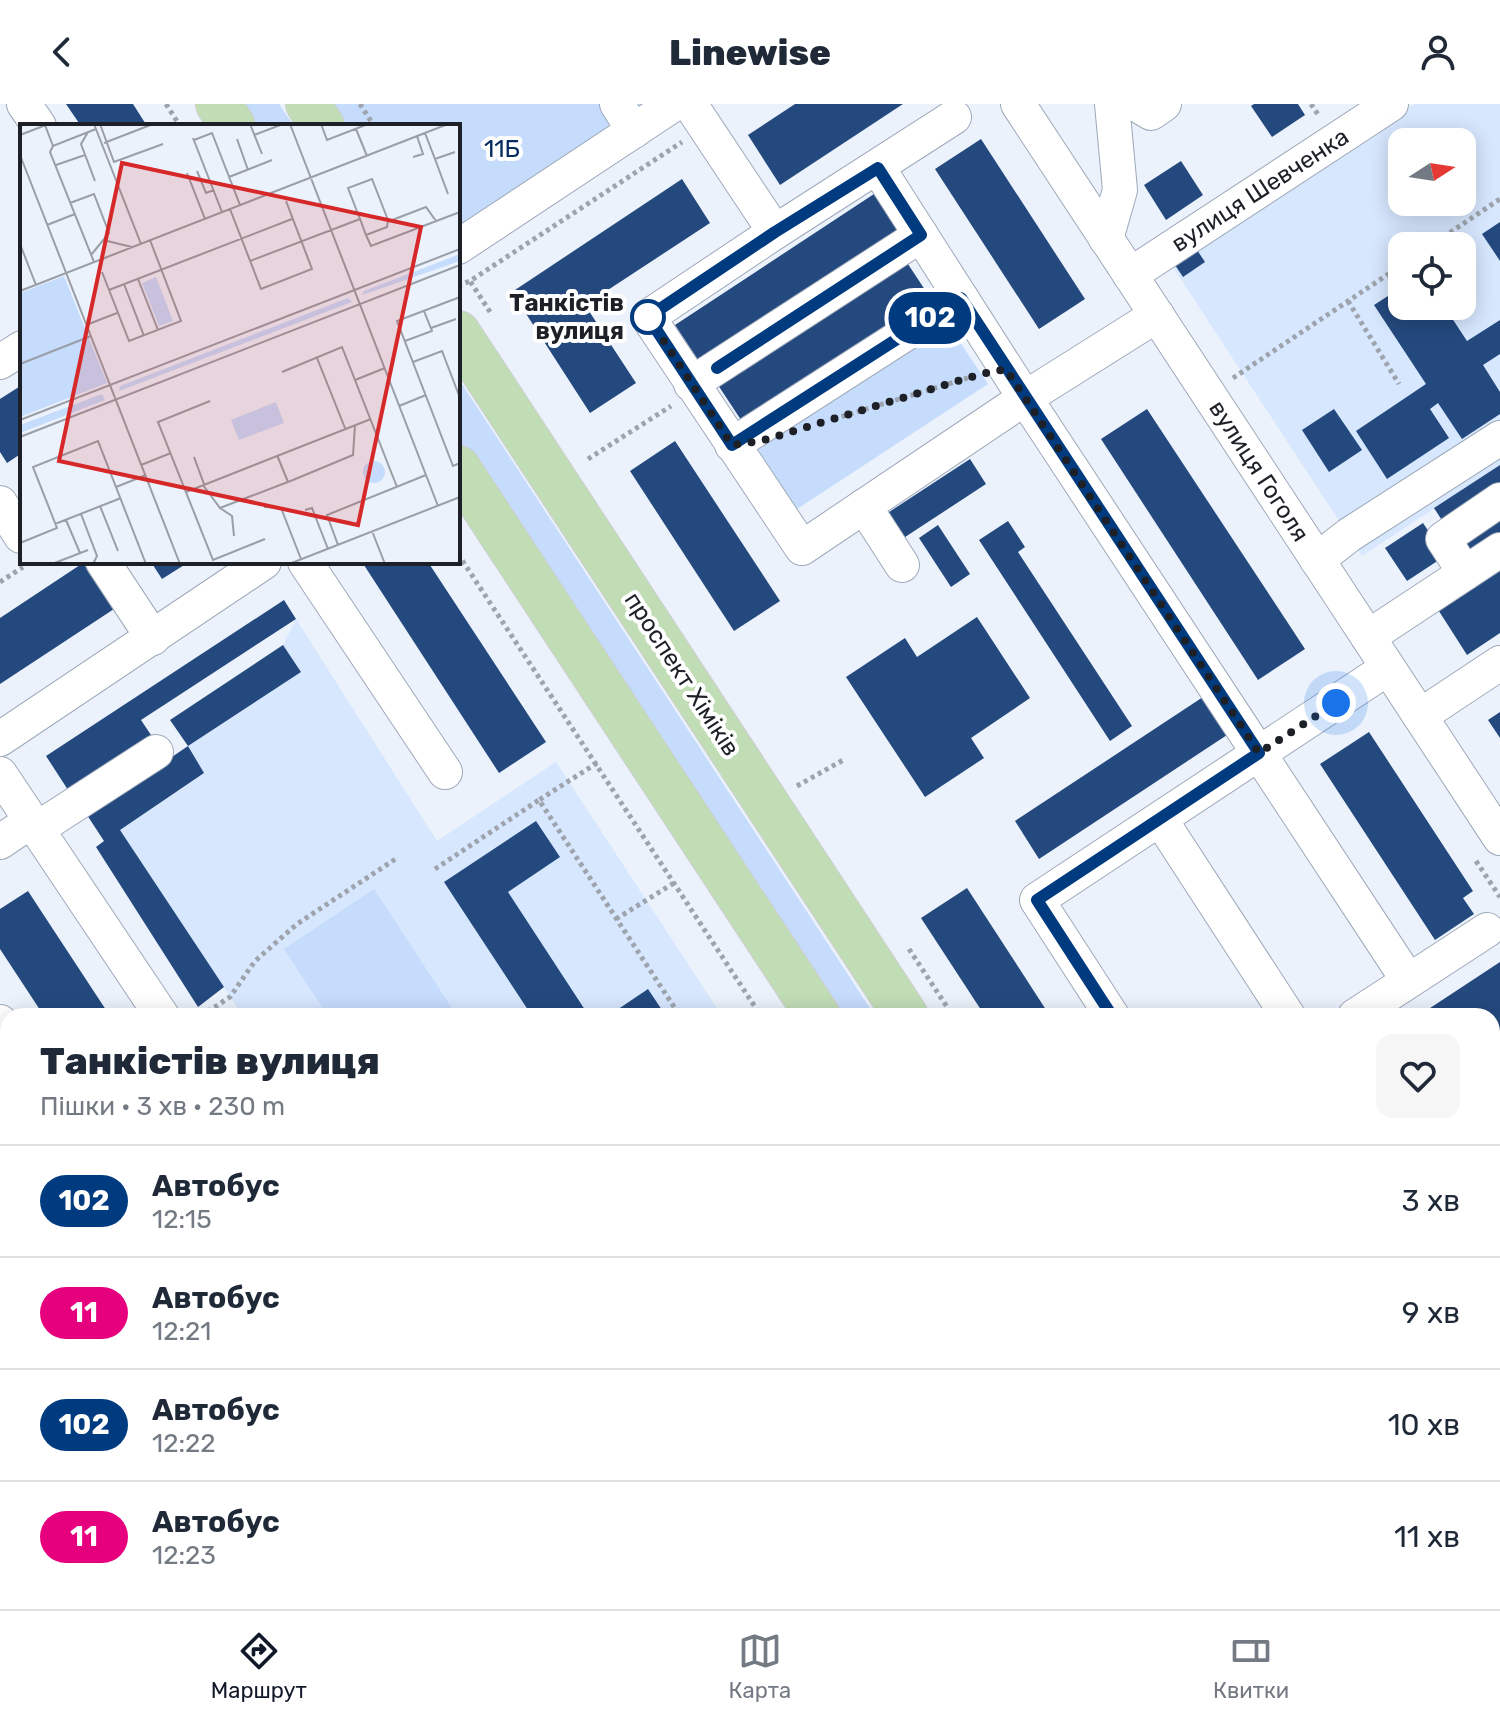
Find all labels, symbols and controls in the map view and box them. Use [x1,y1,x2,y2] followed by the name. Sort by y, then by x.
[40,30,84,74] icon: back
[1416,30,1460,74] icon: person
[669,31,831,74] text: Linewise
[1166,122,1354,258] street label: вулиця Шевченка
[20,124,460,564] inset map
[1388,128,1476,216] north arrow
[1388,128,1476,320] map controls
[484,135,520,163] park label: 11Б
[1388,232,1476,320] button: locate
[509,289,624,345] place label: Танкістів вулиця
[884,292,976,344] line badge: 102
[631,300,665,334] marker: Танкістів вулиця
[904,301,956,334] text: 102
[1203,395,1315,547] street label: вулиця Гоголя
[619,587,745,761] street label: проспект Хіміків
[1316,683,1356,723] your location
[1376,1034,1460,1118] button: heart
[40,1038,380,1084] text: Танкістів вулиця
[40,1091,285,1122] text: Пішки · 3 хв · 230 m
[152,1168,280,1204] text: Автобус
[1402,1183,1460,1219] text: 3 хв
[58,1184,110,1217] text: 102
[152,1204,212,1235] text: 12:15
[152,1280,280,1316] text: Автобус
[1402,1295,1460,1331] text: 9 хв
[70,1296,98,1329] text: 11
[152,1316,211,1347] text: 12:21
[152,1392,280,1428] text: Автобус
[1388,1407,1460,1443] text: 10 хв
[58,1408,110,1441] text: 102
[152,1428,216,1459] text: 12:22
[152,1504,280,1540] text: Автобус
[1394,1519,1460,1555] text: 11 хв
[70,1520,98,1553] text: 11
[152,1540,216,1571] text: 12:23
[211,1629,307,1704] tab: Маршрут
[729,1629,791,1704] tab: Карта
[1213,1629,1289,1704] tab: Квитки

